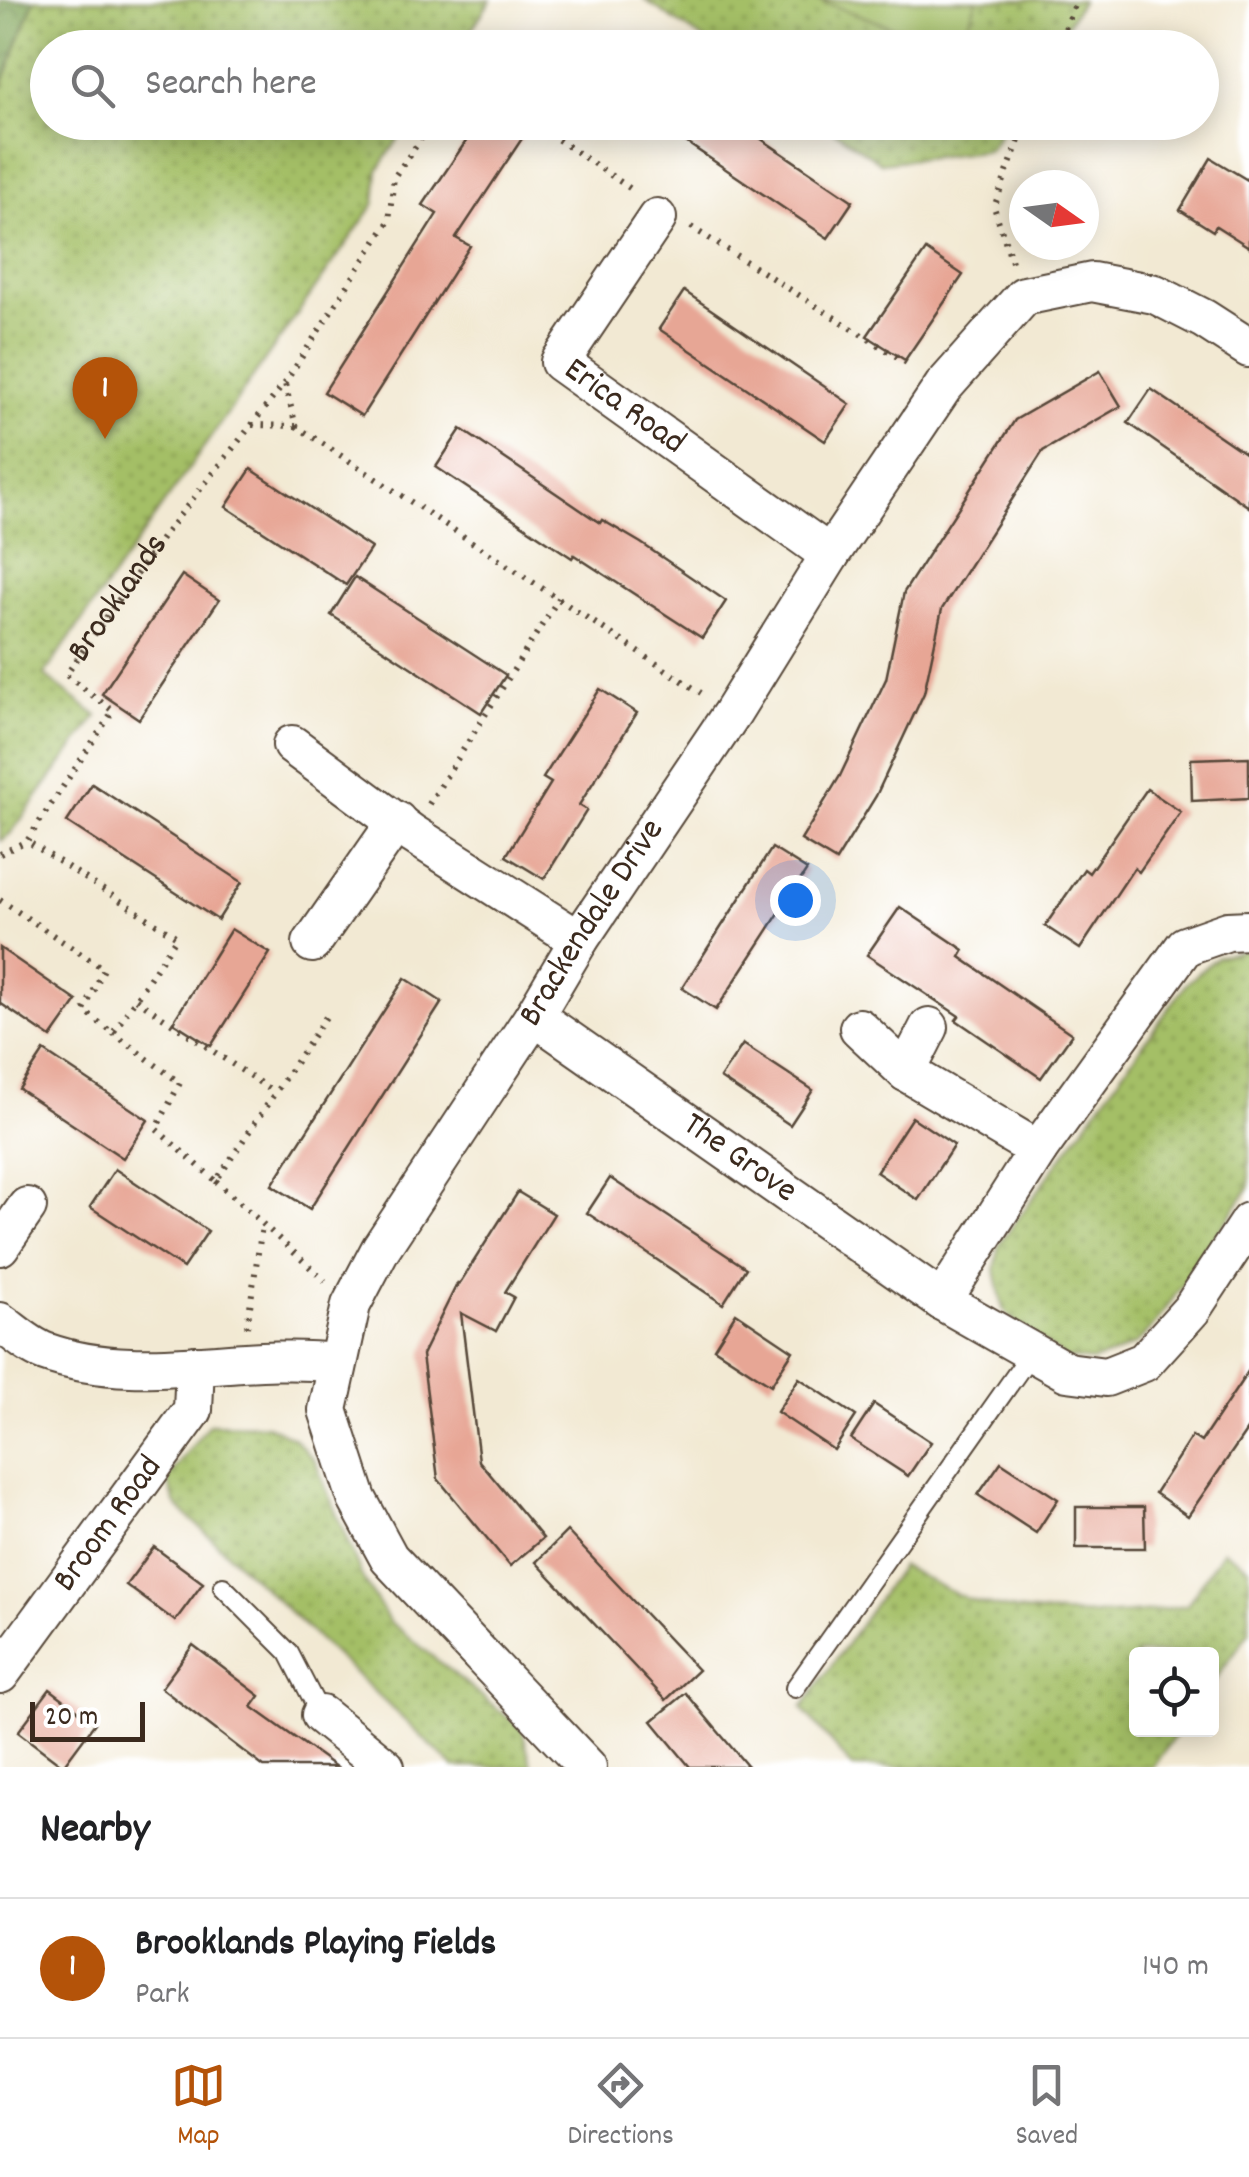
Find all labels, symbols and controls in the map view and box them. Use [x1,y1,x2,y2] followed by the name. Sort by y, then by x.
[30,30,1219,140] search box
[65,58,120,113] icon: search
[145,58,317,113] text: Search here
[1009,170,1099,260] north arrow
[553,347,695,468] street label: Erica Road
[72,356,138,439] pin: 1
[57,524,182,673] street label: Brooklands
[508,810,678,1038] street label: Brackendale Drive
[770,875,821,926] your location
[671,1102,806,1217] street label: The Grove
[42,1446,176,1603] street label: Broom Road
[1129,1647,1219,1737] map controls
[1129,1647,1219,1737] button: locate
[30,1697,145,1742] scale bar
[45,1699,98,1739] text: 20 m
[40,1802,150,1862] text: Nearby
[135,1918,496,1973] text: Brooklands Playing Fields
[69,1945,76,1991] text: 1
[1142,1945,1209,1991] text: 140 m
[135,1973,190,2019] text: Park
[171,2058,226,2158] tab: Map
[568,2058,674,2158] tab: Directions
[1016,2058,1078,2158] tab: Saved

